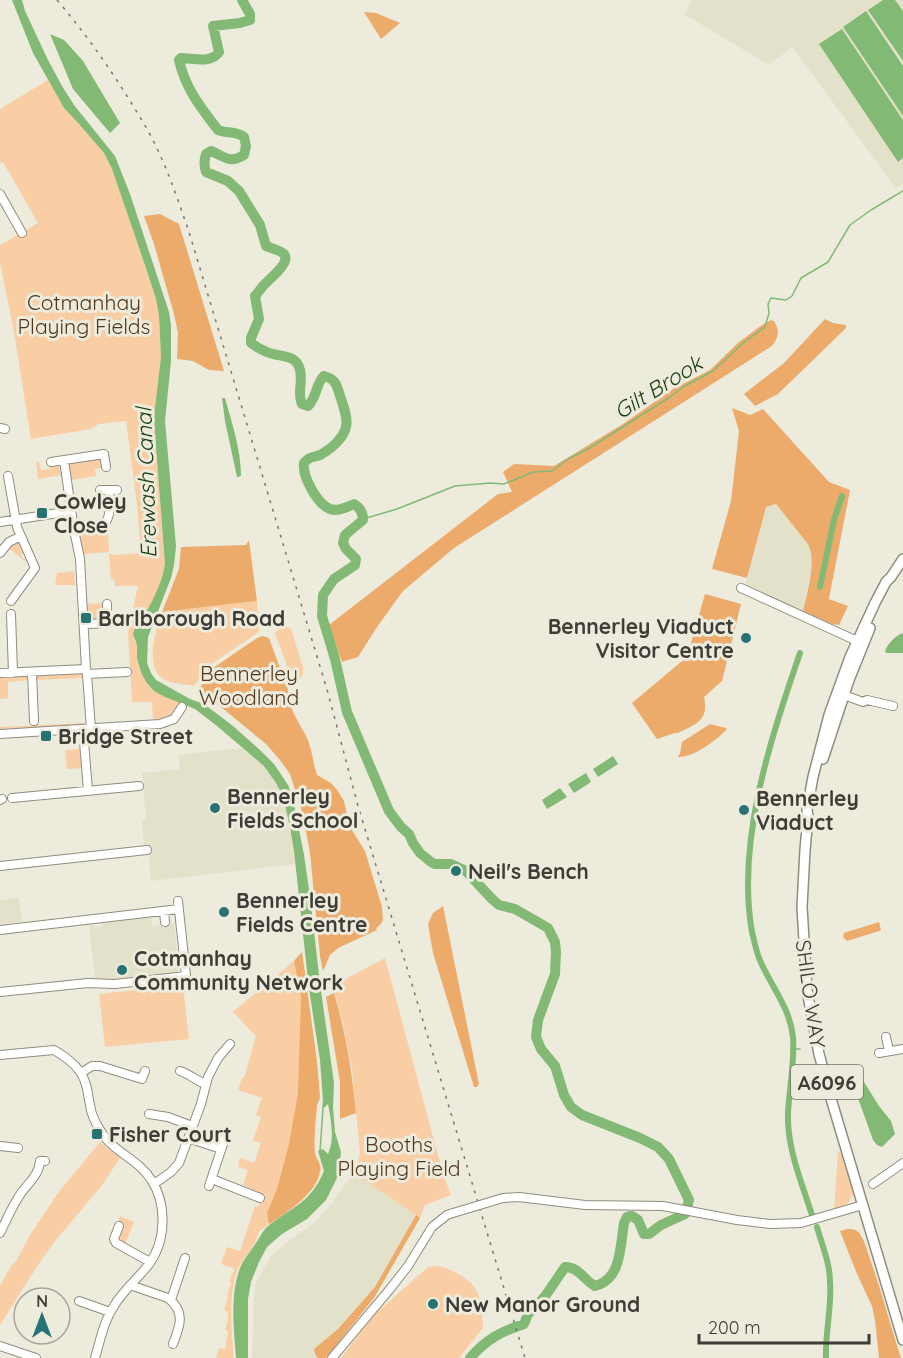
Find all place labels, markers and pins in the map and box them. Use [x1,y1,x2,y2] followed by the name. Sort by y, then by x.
[54,488,126,538] place label: Cowley Close
[35,506,49,520] marker: Cowley Close
[98,605,285,631] place label: Barlborough Road
[79,611,93,625] marker: Barlborough Road
[548,613,734,663] place label: Bennerley Viaduct Visitor Centre
[739,631,753,645] marker: Bennerley Viaduct Visitor Centre
[58,723,193,749] place label: Bridge Street
[39,729,53,743] marker: Bridge Street
[227,783,358,833] place label: Bennerley Fields School
[756,785,859,835] place label: Bennerley Viaduct
[208,801,222,815] marker: Bennerley Fields School
[737,803,751,817] marker: Bennerley Viaduct
[468,858,589,884] place label: Neil's Bench
[449,864,463,878] marker: Neil's Bench
[236,887,368,937] place label: Bennerley Fields Centre
[217,905,231,919] marker: Bennerley Fields Centre
[134,945,343,995] place label: Cotmanhay Community Network
[115,963,129,977] marker: Cotmanhay Community Network
[109,1121,232,1147] place label: Fisher Court
[90,1127,104,1141] marker: Fisher Court
[445,1291,640,1317] place label: New Manor Ground
[426,1297,440,1311] marker: New Manor Ground

